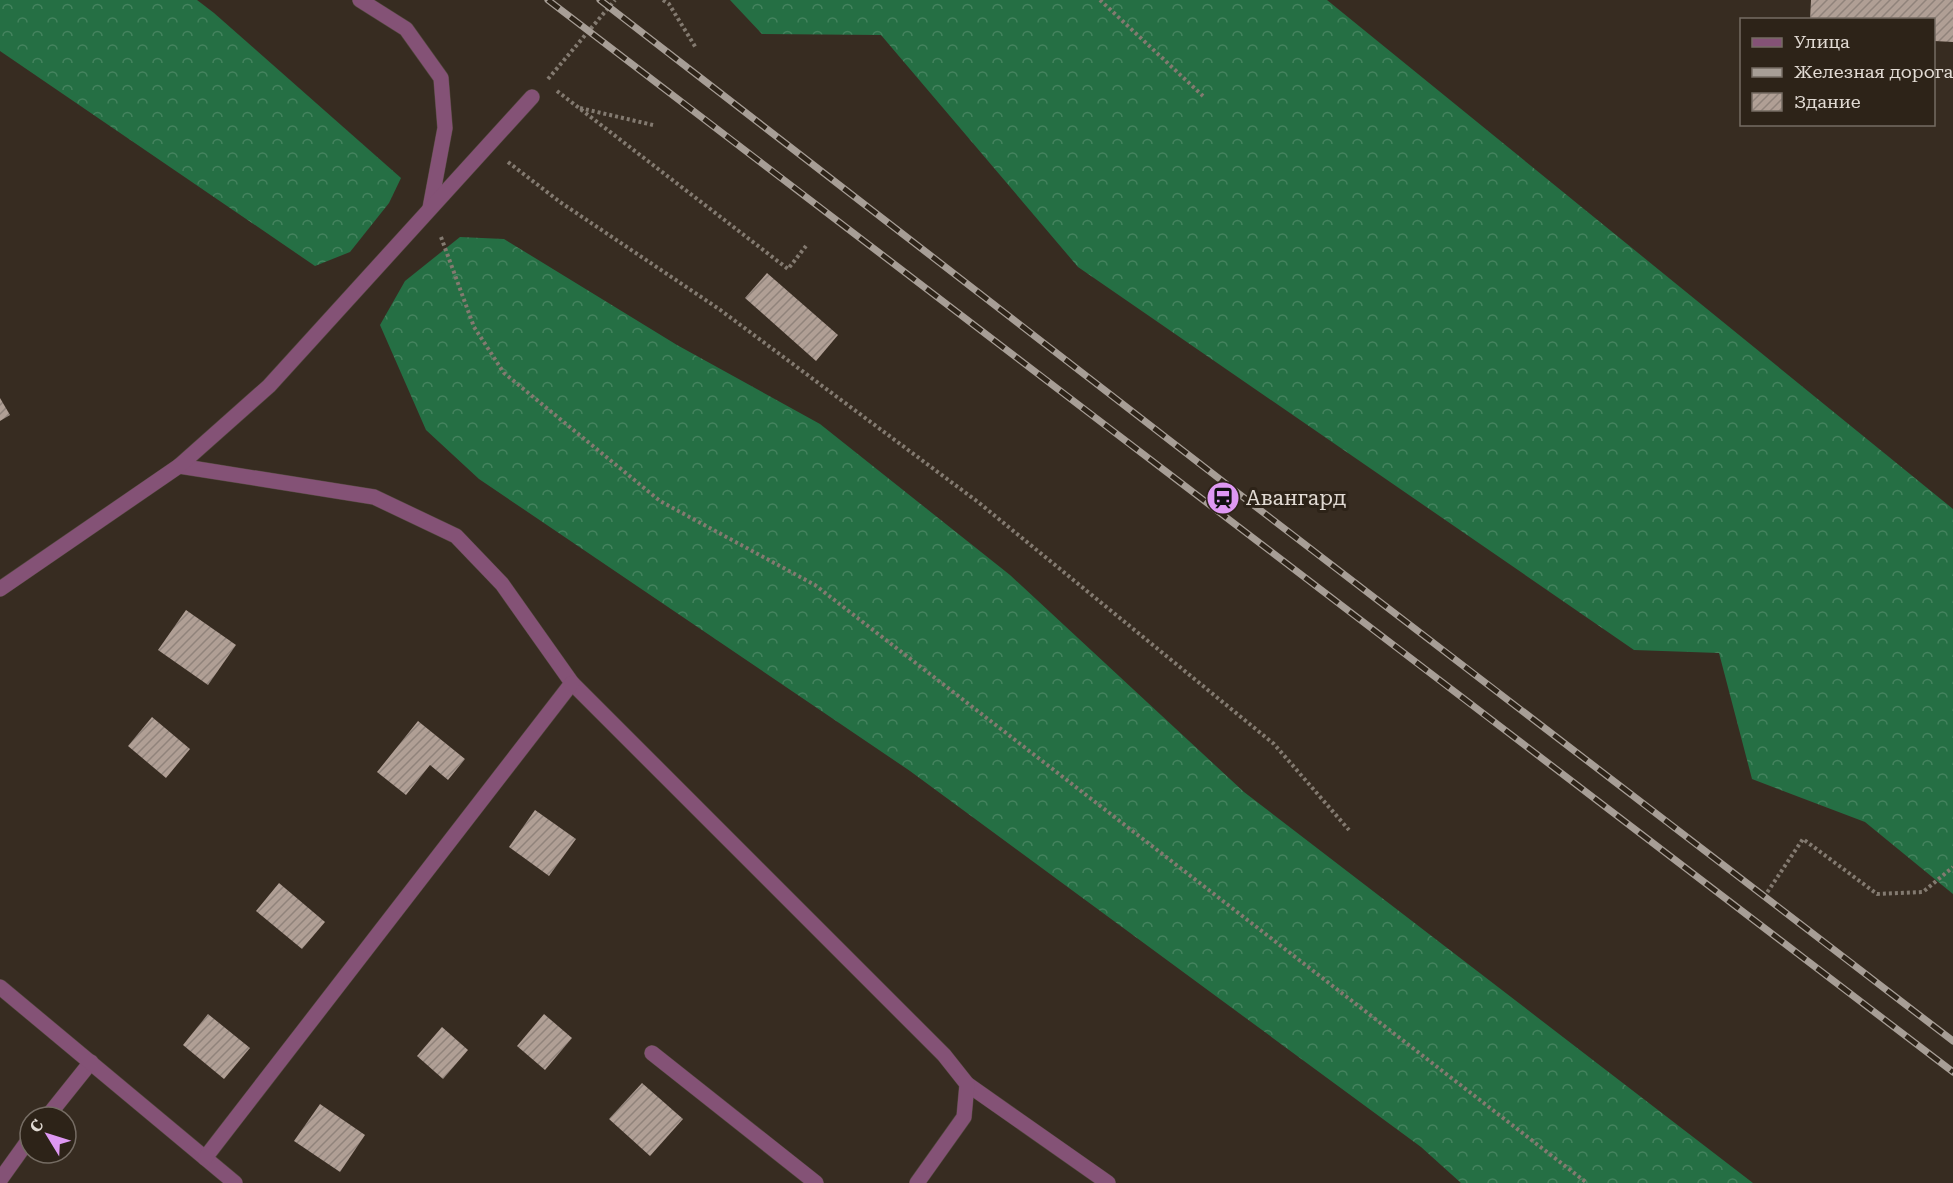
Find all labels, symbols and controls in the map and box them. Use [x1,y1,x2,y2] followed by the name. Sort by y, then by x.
[1740,18,1935,126] legend
[1794,31,1850,52] text: Улица
[1794,61,1953,82] text: Железная дорога
[1794,91,1861,112] text: Здание
[1205,480,1241,516] station icon: Авангард
[1246,486,1346,510] place label: Авангард
[18,1105,78,1165] north arrow
[26,1116,48,1136] text: С

